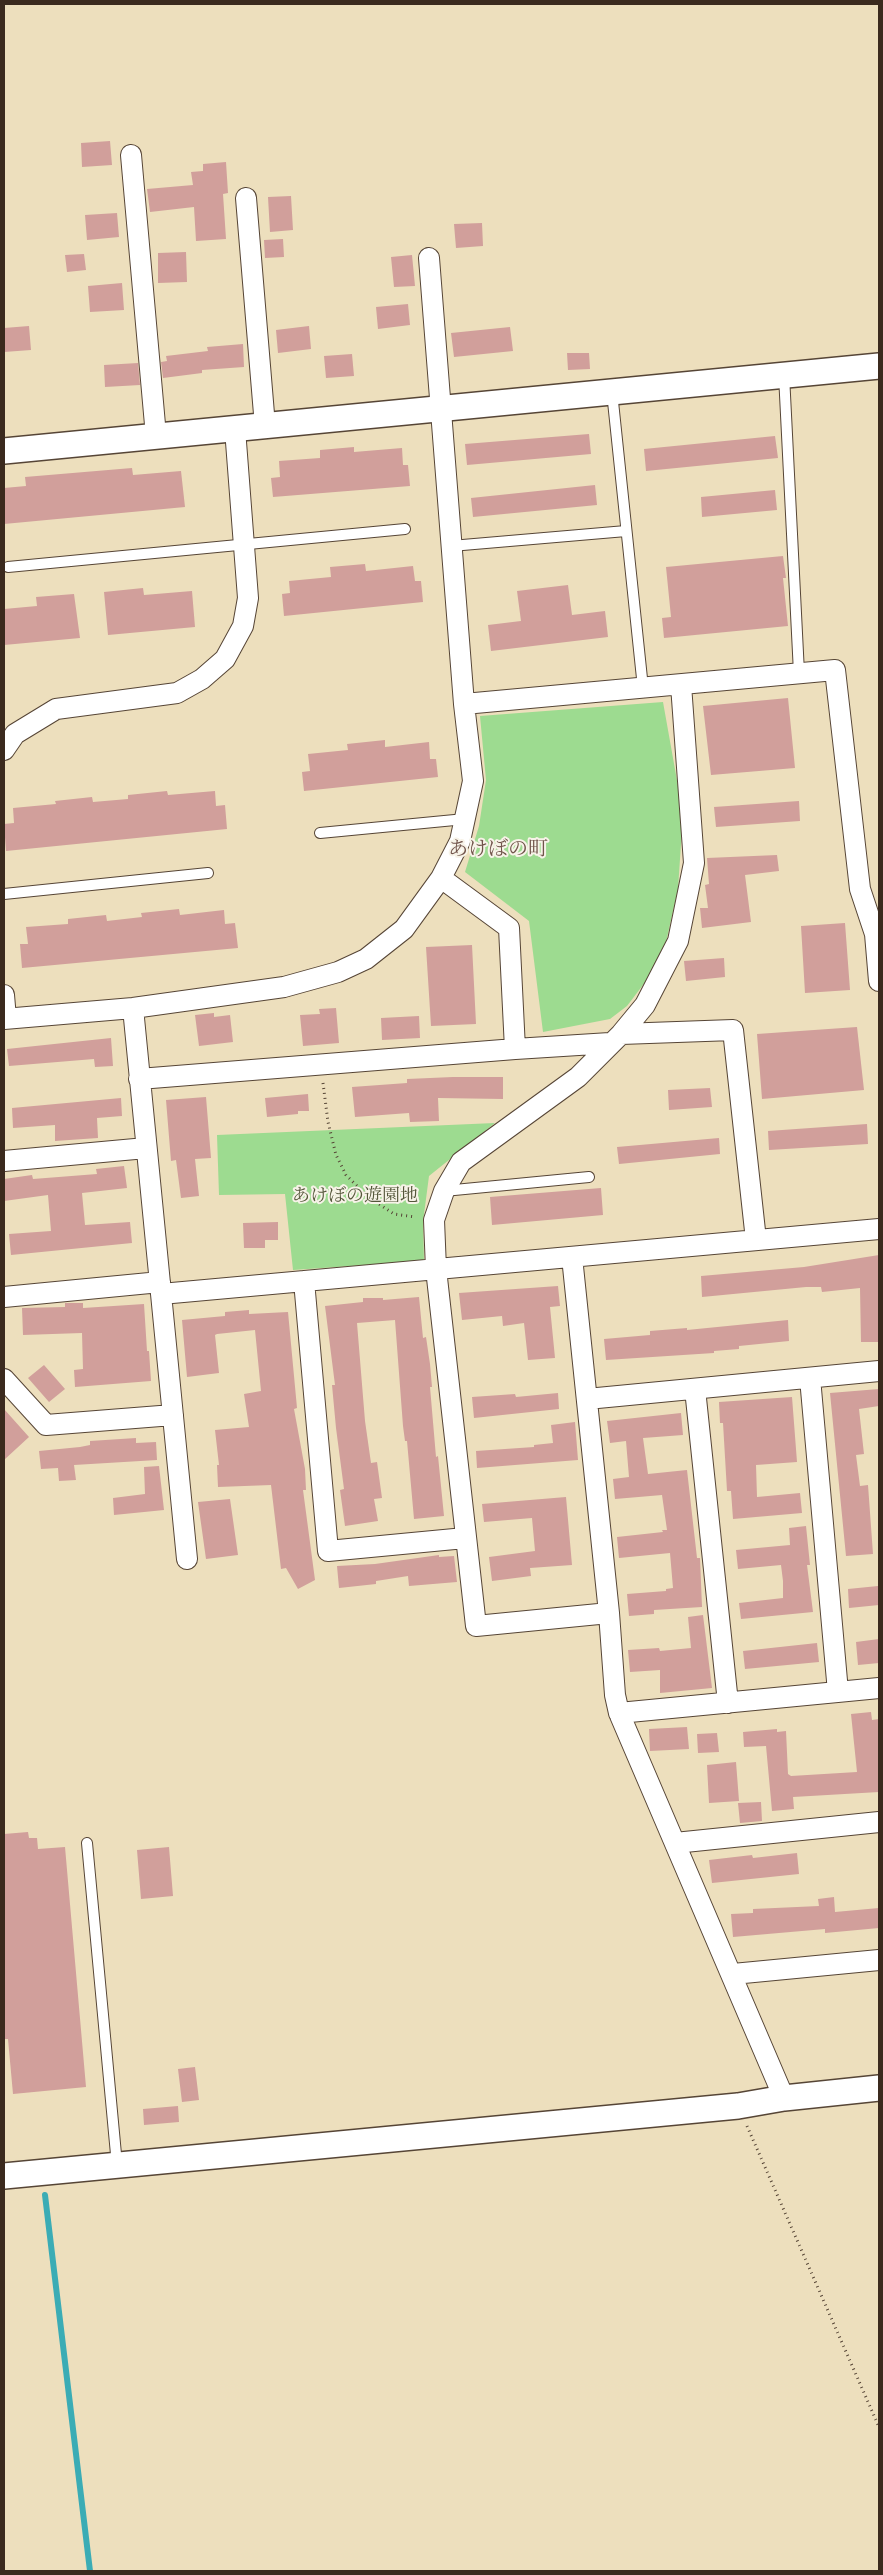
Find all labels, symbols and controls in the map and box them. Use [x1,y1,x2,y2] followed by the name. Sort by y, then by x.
[448,839,548,863] district label: あけぼの町
[292,1186,418,1208] park label: あけぼの遊園地

